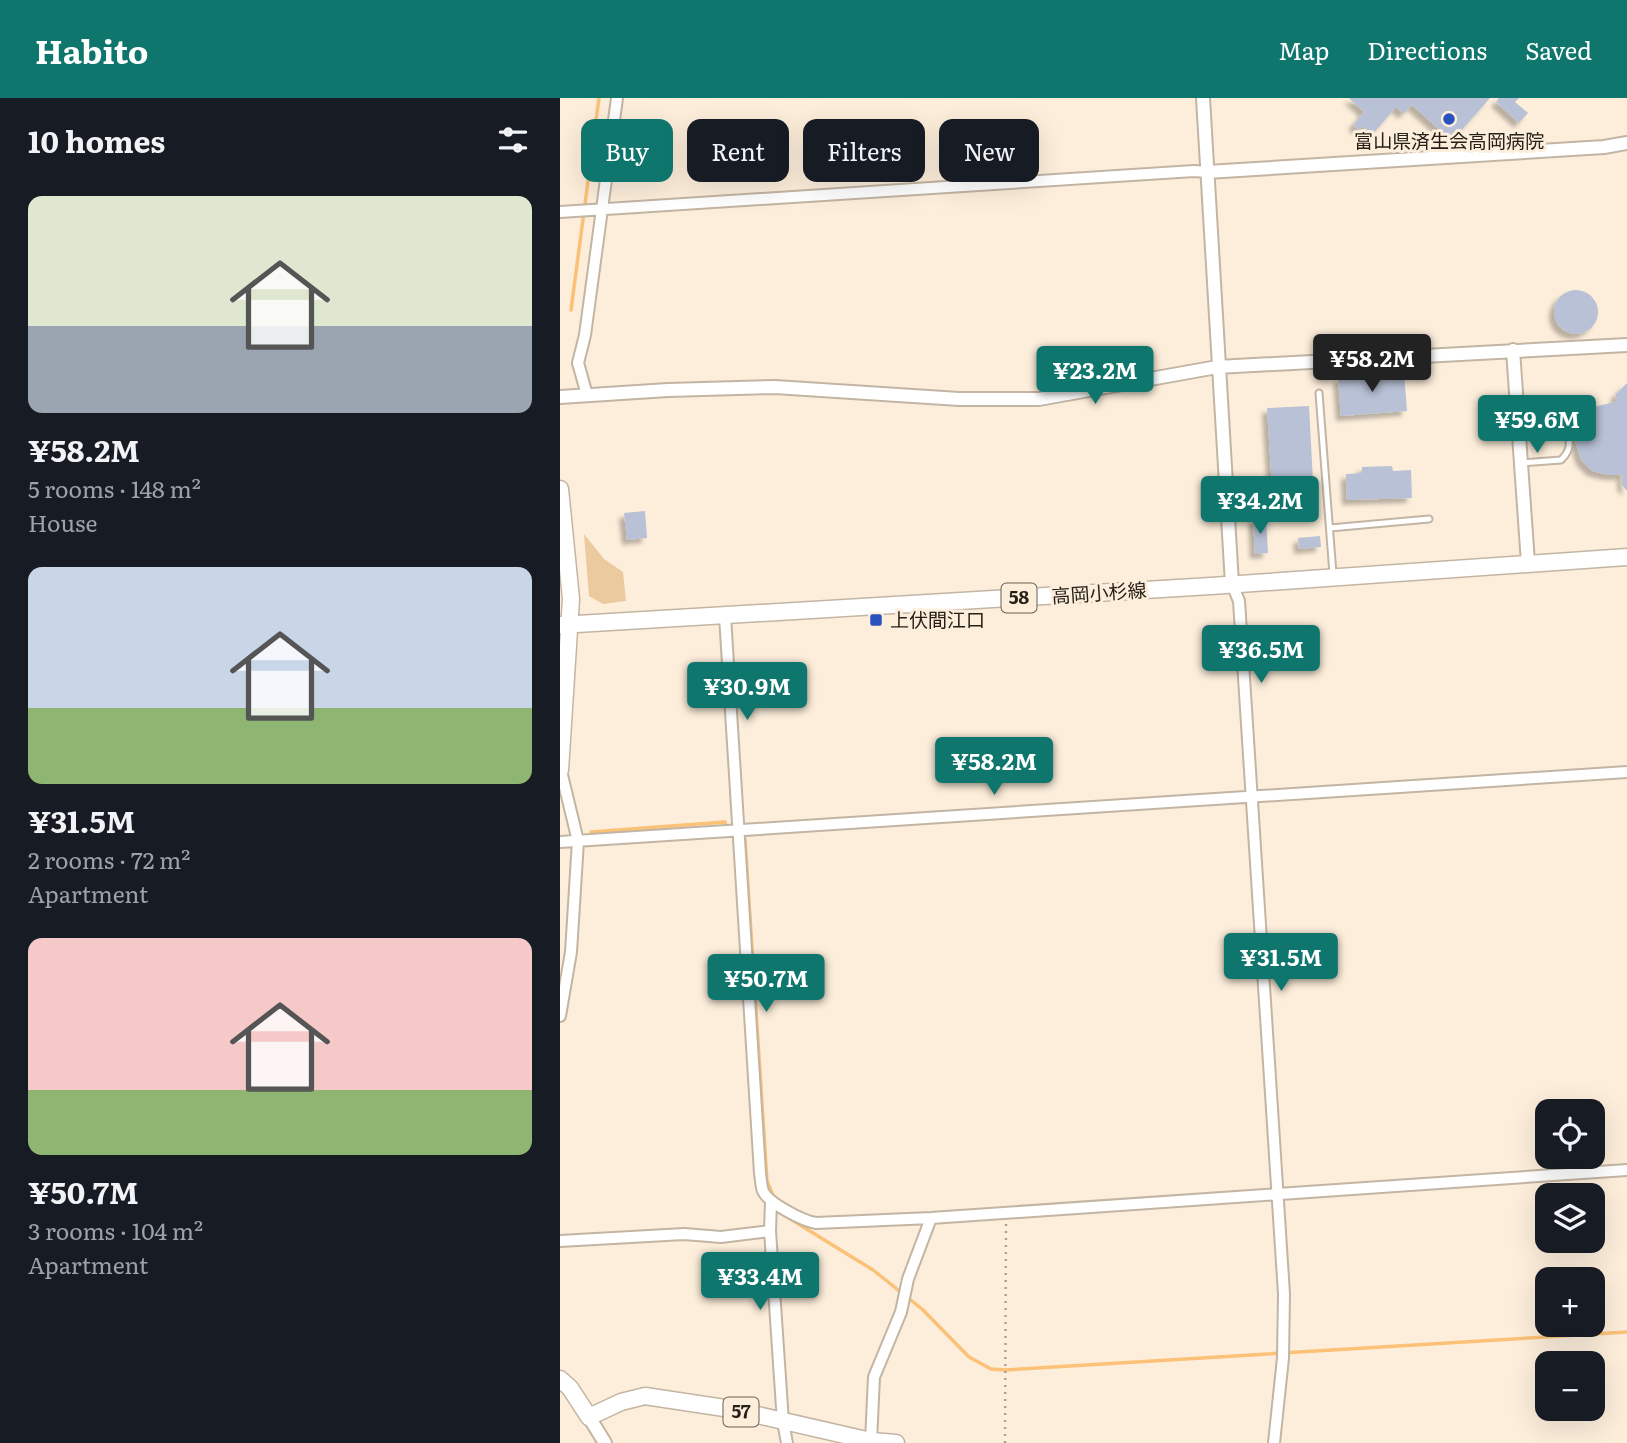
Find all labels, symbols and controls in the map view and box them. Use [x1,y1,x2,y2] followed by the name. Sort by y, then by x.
[35,25,148,74] text: Habito
[1278,32,1329,67] text: Map
[1367,32,1487,67] text: Directions
[1525,32,1592,67] text: Saved
[1441,111,1457,127] marker: 富山県済生会高岡病院
[28,118,165,162] text: 10 homes
[581,119,673,182] chip: Buy
[687,119,789,182] chip: Rent
[803,119,925,182] chip: Filters
[939,119,1039,182] chip: New
[494,121,532,159] icon: filters
[1354,126,1544,154] place label: 富山県済生会高岡病院
[217,242,343,368] icon: home
[1315,334,1429,394] pin: ¥58.2M
[1329,340,1415,374] text: ¥58.2M
[1038,346,1152,406] pin: ¥23.2M
[1053,352,1137,386] text: ¥23.2M
[1480,396,1594,455] pin: ¥59.6M
[1494,401,1580,435] text: ¥59.6M
[28,427,140,471] text: ¥58.2M
[28,471,201,505] text: 5 rooms · 148 m²
[1203,476,1317,536] pin: ¥34.2M
[1217,482,1303,516] text: ¥34.2M
[28,505,97,539] text: House
[1051,575,1147,609] street label: 高岡小杉線
[1002,584,1036,612] road number: 58
[890,605,985,633] place label: 上伏間江口
[868,612,884,628] marker: 上伏間江口
[217,613,343,739] icon: home
[1204,626,1318,685] pin: ¥36.5M
[1218,631,1304,665] text: ¥36.5M
[690,662,804,722] pin: ¥30.9M
[703,668,791,702] text: ¥30.9M
[937,738,1051,797] pin: ¥58.2M
[951,743,1037,777] text: ¥58.2M
[28,798,135,842] text: ¥31.5M
[28,842,190,876] text: 2 rooms · 72 m²
[28,876,148,910] text: Apartment
[1224,934,1338,993] pin: ¥31.5M
[1240,939,1322,973] text: ¥31.5M
[709,954,823,1014] pin: ¥50.7M
[724,960,808,994] text: ¥50.7M
[217,984,343,1110] icon: home
[1535,1099,1605,1421] map controls
[1535,1099,1605,1169] button: locate
[28,1169,139,1213] text: ¥50.7M
[1535,1183,1605,1253] button: layers
[28,1213,203,1247] text: 3 rooms · 104 m²
[28,1247,148,1281] text: Apartment
[703,1252,817,1312] pin: ¥33.4M
[717,1258,803,1292] text: ¥33.4M
[1535,1267,1605,1337] button: +
[1535,1351,1605,1421] button: −
[724,1398,758,1427] road number: 57

